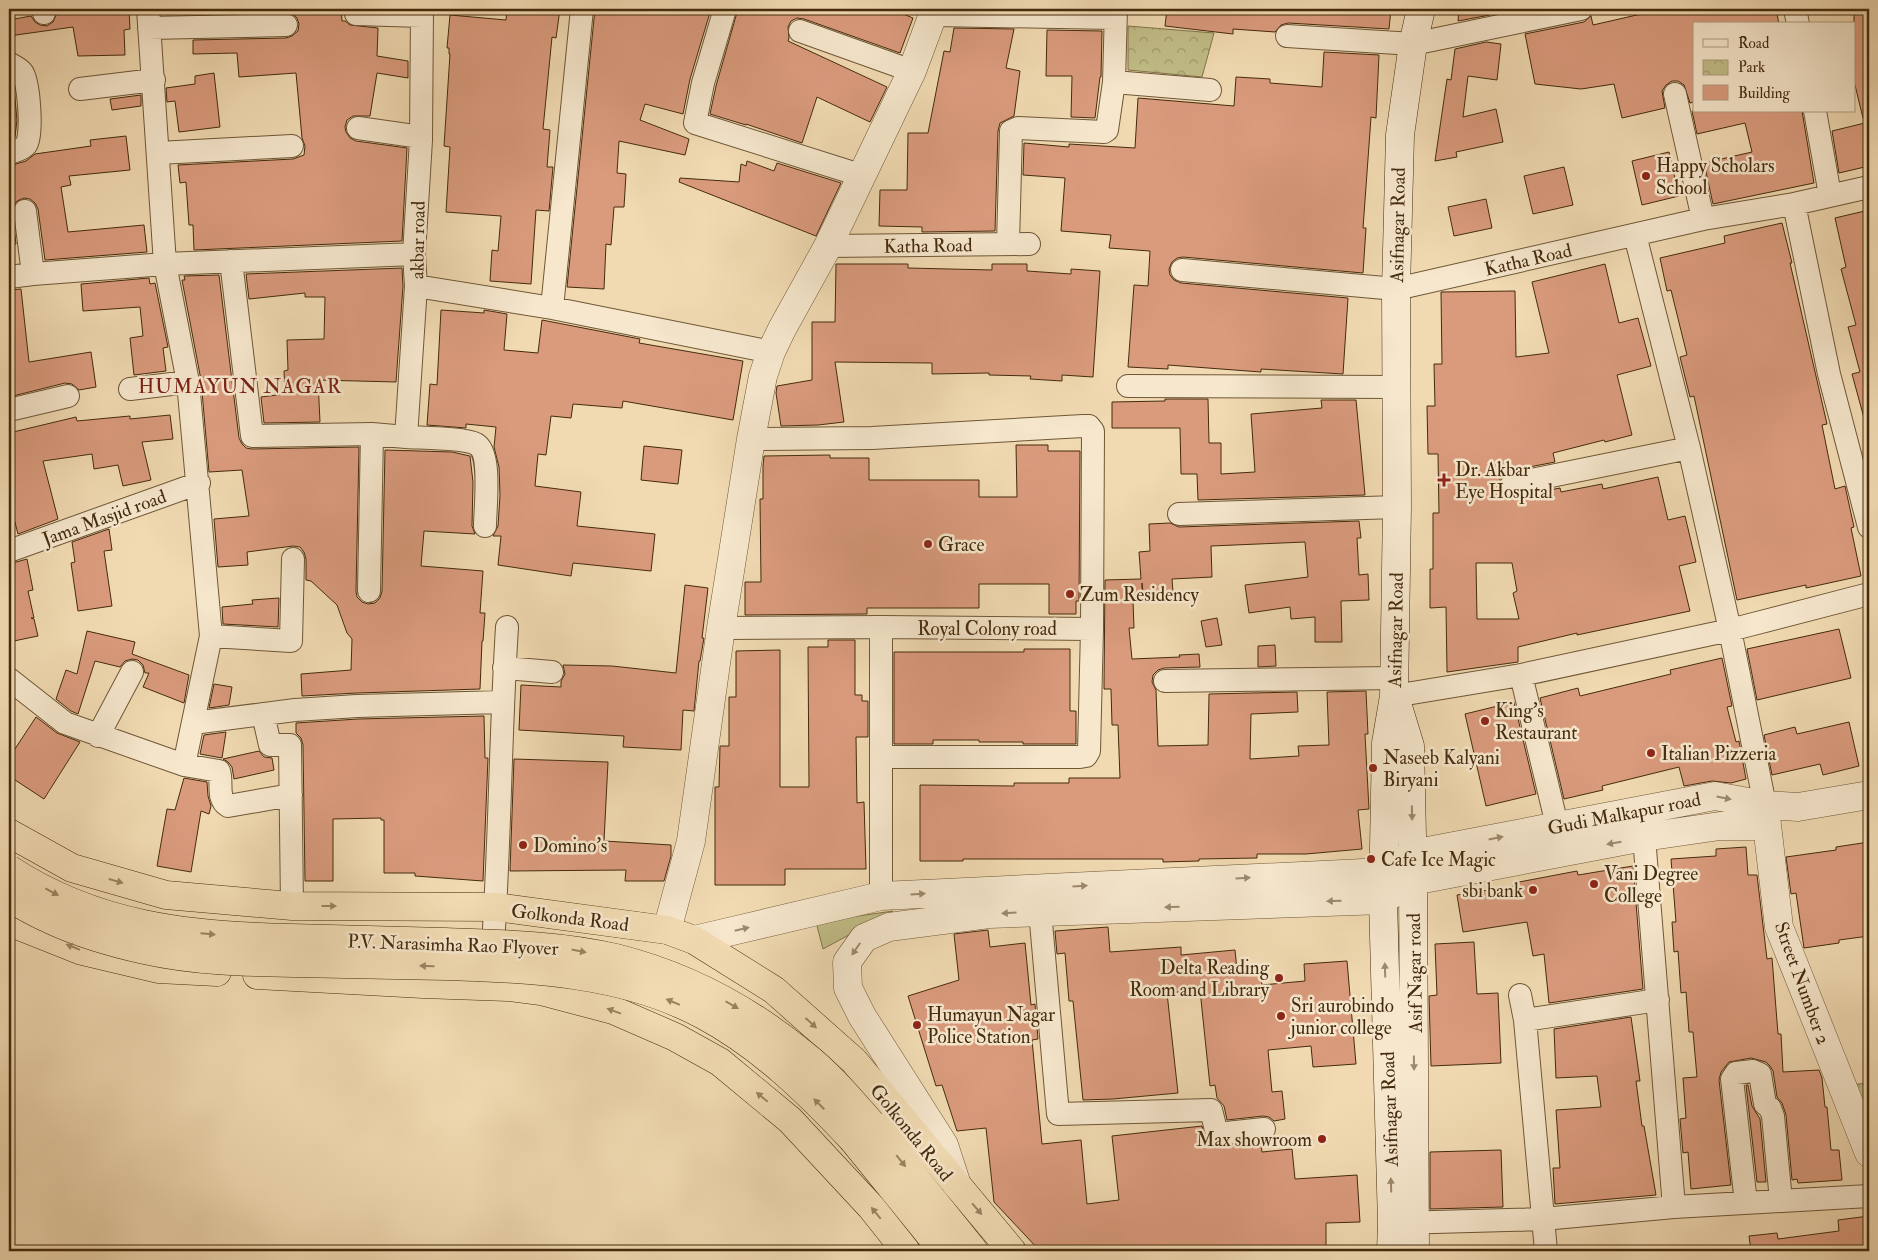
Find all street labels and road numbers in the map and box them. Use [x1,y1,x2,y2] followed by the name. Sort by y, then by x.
[1385,166,1411,284] street label: Asifnagar Road
[405,200,431,279] street label: akbar road
[883,233,973,259] street label: Katha Road
[1482,238,1575,282] street label: Katha Road
[38,484,170,552] street label: Jama Masjid road
[1383,571,1409,689] street label: Asifnagar Road
[917,617,1057,641] street label: Royal Colony road
[1545,787,1704,842] street label: Gudi Malkapur road
[510,899,631,937] street label: Golkonda Road
[1402,912,1428,1034] street label: Asif Nagar road
[1769,919,1835,1048] street label: Street Number 2
[347,929,559,961] street label: P.V. Narasimha Rao Flyover
[1376,1050,1404,1168] street label: Asifnagar Road
[865,1079,958,1187] street label: Golkonda Road

